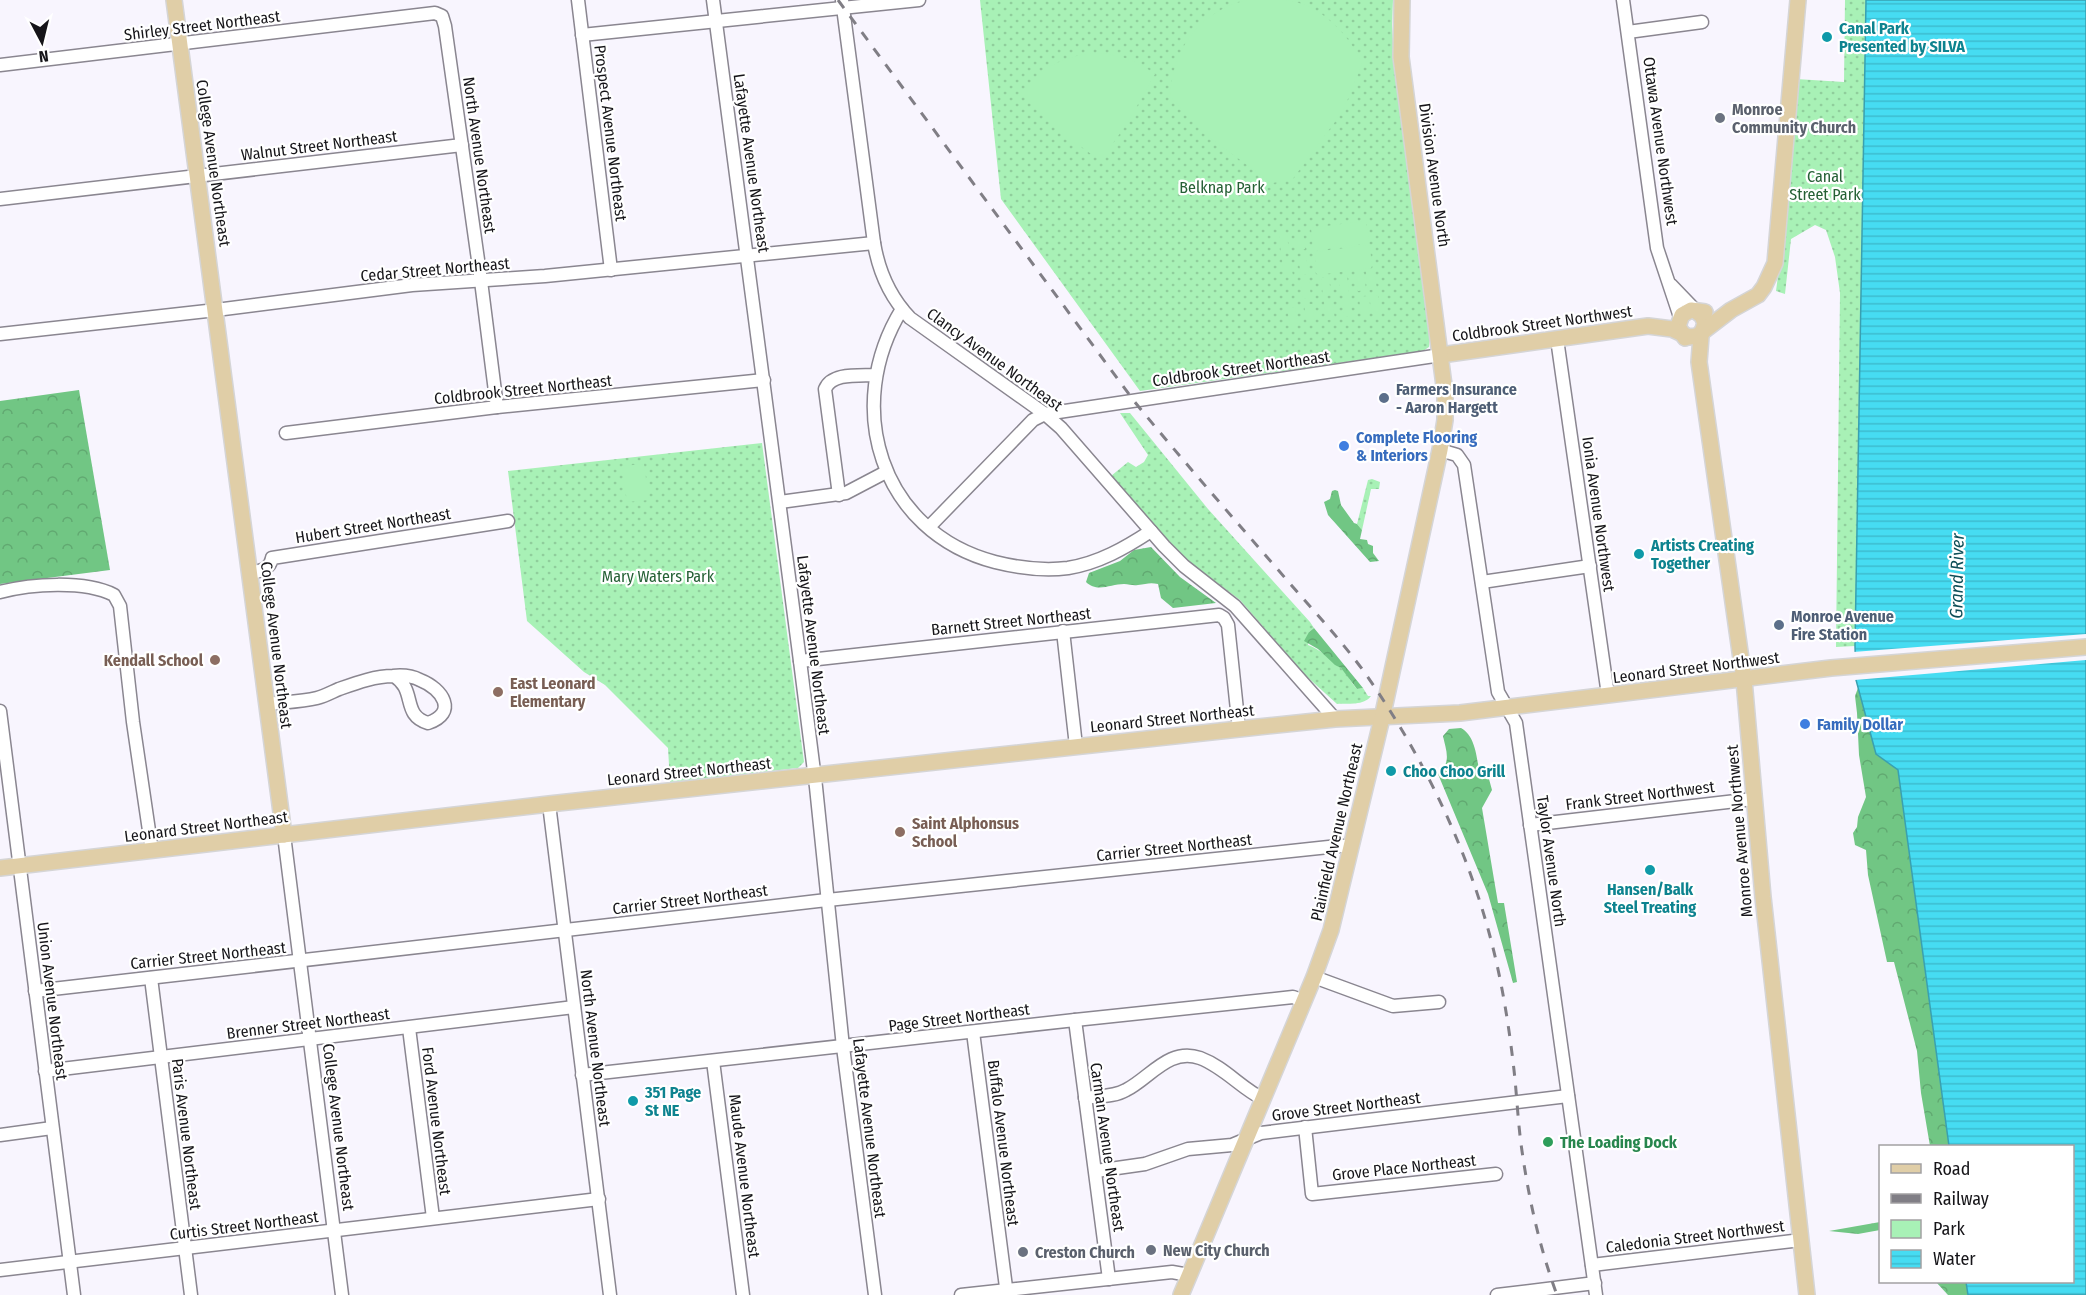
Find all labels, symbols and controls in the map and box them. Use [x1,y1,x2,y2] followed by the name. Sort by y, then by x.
[123,6,282,44] street label: Shirley Street Northeast
[12,12,72,72] north arrow
[1839,19,1965,56] place label: Canal Park Presented by SILVA
[1820,30,1834,44] marker: Canal Park Presented by SILVA
[590,44,631,223] street label: Prospect Avenue Northeast
[38,46,50,66] text: N
[1639,56,1682,227] street label: Ottawa Avenue Northwest
[730,72,774,255] street label: Lafayette Avenue Northeast
[459,76,500,235] street label: North Avenue Northeast
[192,78,235,248] street label: College Avenue Northeast
[1732,100,1856,137] place label: Monroe Community Church
[1415,102,1454,248] street label: Division Avenue North
[1713,111,1727,125] marker: Monroe Community Church
[240,126,399,165] street label: Walnut Street Northeast
[1789,167,1861,204] park label: Canal Street Park
[1179,178,1265,197] park label: Belknap Park
[360,253,511,285] street label: Cedar Street Northeast
[1451,301,1634,346] street label: Coldbrook Street Northwest
[923,304,1067,415] street label: Clancy Avenue Northeast
[1151,347,1332,390] street label: Coldbrook Street Northeast
[433,371,614,408] street label: Coldbrook Street Northeast
[1396,380,1517,417] place label: Farmers Insurance - Aaron Hargett
[1377,391,1391,405] marker: Farmers Insurance - Aaron Hargett
[1356,428,1477,465] place label: Complete Flooring & Interiors
[1578,435,1619,594] street label: Ionia Avenue Northwest
[1337,439,1351,453] marker: Complete Flooring & Interiors
[294,504,453,547] street label: Hubert Street Northeast
[1945,532,1969,619] water label: Grand River
[1650,536,1754,573] place label: Artists Creating Together
[1632,547,1646,561] marker: Artists Creating Together
[793,554,834,737] street label: Lafayette Avenue Northeast
[257,560,296,730] street label: College Avenue Northeast
[602,567,715,586] park label: Mary Waters Park
[930,604,1093,639] street label: Barnett Street Northeast
[1791,607,1894,644] place label: Monroe Avenue Fire Station
[1772,618,1786,632] marker: Monroe Avenue Fire Station
[1612,648,1781,687] street label: Leonard Street Northwest
[104,651,204,670] place label: Kendall School
[208,653,222,667] marker: Kendall School
[510,674,596,711] place label: East Leonard Elementary
[491,685,505,699] marker: East Leonard Elementary
[1089,700,1256,737] street label: Leonard Street Northeast
[1817,715,1903,734] place label: Family Dollar
[1798,717,1812,731] marker: Family Dollar
[1307,740,1366,923] street label: Plainfield Avenue Northeast
[1722,743,1757,918] street label: Monroe Avenue Northwest
[606,753,773,790] street label: Leonard Street Northeast
[1403,762,1506,781] place label: Choo Choo Grill
[1384,764,1398,778] marker: Choo Choo Grill
[1564,777,1716,814] street label: Frank Street Northwest
[1533,794,1570,928] street label: Taylor Avenue North
[123,807,290,846] street label: Leonard Street Northeast
[912,814,1019,851] place label: Saint Alphonsus School
[893,825,907,839] marker: Saint Alphonsus School
[1095,830,1254,865] street label: Carrier Street Northeast
[1643,863,1657,877] marker: Hansen/Balk Steel Treating
[611,880,770,918] street label: Carrier Street Northeast
[1604,880,1696,917] place label: Hansen/Balk Steel Treating
[33,921,72,1082] street label: Union Avenue Northeast
[129,938,288,973] street label: Carrier Street Northeast
[576,969,615,1128] street label: North Avenue Northeast
[887,999,1032,1036] street label: Page Street Northeast
[226,1004,391,1043] street label: Brenner Street Northeast
[849,1037,890,1220] street label: Lafayette Avenue Northeast
[319,1042,358,1212] street label: College Avenue Northeast
[418,1046,455,1197] street label: Ford Avenue Northeast
[168,1057,205,1212] street label: Paris Avenue Northeast
[984,1059,1023,1228] street label: Buffalo Avenue Northeast
[1086,1061,1129,1234] street label: Carman Avenue Northeast
[644,1083,701,1120] place label: 351 Page St NE
[1271,1088,1422,1125] street label: Grove Street Northeast
[725,1093,764,1260] street label: Maude Avenue Northeast
[626,1094,640,1108] marker: 351 Page St NE
[1560,1133,1678,1152] place label: The Loading Dock
[1541,1135,1555,1149] marker: The Loading Dock
[1879,1145,2074,1283] legend
[1331,1150,1478,1185] street label: Grove Place Northeast
[1933,1158,1970,1180] text: Road
[1933,1188,1989,1210] text: Railway
[169,1207,320,1244] street label: Curtis Street Northeast
[1605,1216,1786,1257] street label: Caledonia Street Northwest
[1933,1218,1966,1240] text: Park
[1163,1241,1270,1260] place label: New City Church
[1035,1243,1135,1262] place label: Creston Church
[1144,1243,1158,1257] marker: New City Church
[1016,1245,1030,1259] marker: Creston Church
[1933,1248,1976,1270] text: Water

